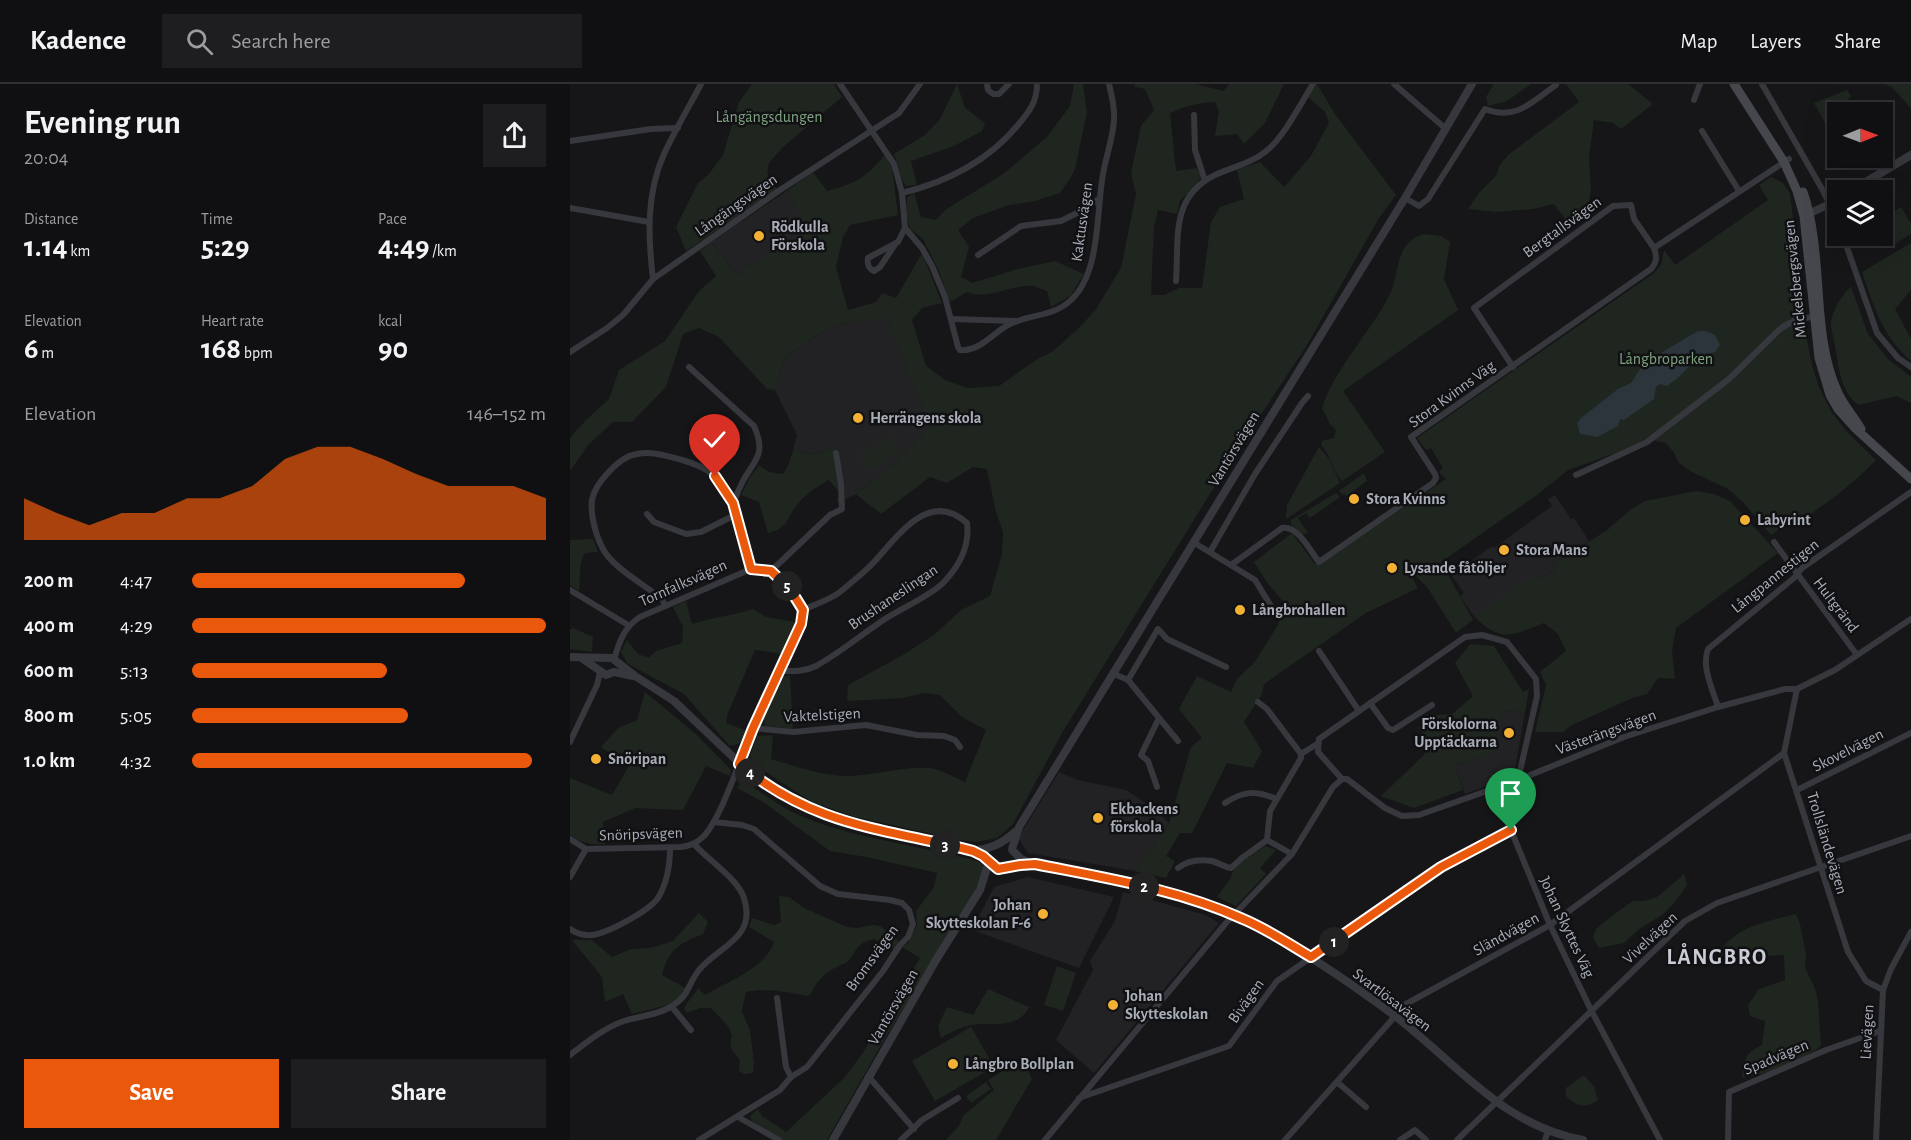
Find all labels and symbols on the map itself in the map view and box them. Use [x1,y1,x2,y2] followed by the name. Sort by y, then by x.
[1827,102,1893,168] north arrow
[716,109,822,125] park label: Långängsdungen
[692,171,780,239] street label: Långängsvägen
[1069,181,1095,263] street label: Kaktusvägen
[1520,193,1604,261] street label: Bergtallsvägen
[771,219,829,253] place label: Rödkulla Förskola
[1781,219,1809,339] street label: Mickelsbergsvägen
[752,229,766,243] marker: Rödkulla Förskola
[1619,351,1713,367] park label: Långbroparken
[1406,357,1498,431] street label: Stora Kvinns Väg
[1205,409,1263,489] street label: Vantörsvägen
[870,410,982,426] place label: Herrängens skola
[851,411,865,425] marker: Herrängens skola
[689,414,740,476] pin
[1366,491,1446,507] place label: Stora Kvinns
[1347,492,1361,506] marker: Stora Kvinns
[1757,512,1811,529] place label: Labyrint
[1738,513,1752,527] marker: Labyrint
[1728,536,1822,616] street label: Långpannestigen
[1516,542,1587,558] place label: Stora Mans
[1497,543,1511,557] marker: Stora Mans
[637,557,729,609] street label: Tornfalksvägen
[1404,560,1507,577] place label: Lysande fåtöljer
[845,561,941,633] street label: Brushaneslingan
[1385,561,1399,575] marker: Lysande fåtöljer
[772,571,802,601] pin: 5
[1810,575,1862,635] street label: Hultgränd
[1252,602,1345,618] place label: Långbrohallen
[1233,603,1247,617] marker: Långbrohallen
[783,705,861,725] street label: Vaktelstigen
[1554,706,1658,758] street label: Västerängsvägen
[1414,716,1497,750] place label: Förskolorna Upptäckarna
[1810,725,1886,775] street label: Skovelvägen
[1502,726,1516,740] marker: Förskolorna Upptäckarna
[608,751,666,767] place label: Snöripan
[589,752,603,766] marker: Snöripan
[735,758,765,788] pin: 4
[1485,768,1536,830] pin
[1804,790,1850,896] street label: Trollsländevägen
[1110,801,1178,835] place label: Ekbackens förskola
[1091,811,1105,825] marker: Ekbackens förskola
[599,825,683,843] street label: Snöripsvägen
[930,830,960,860] pin: 3
[1129,872,1159,902] pin: 2
[1536,874,1598,981] street label: Johan Skyttes Väg
[926,897,1031,932] place label: Johan Skytteskolan F-6
[1036,907,1050,921] marker: Johan Skytteskolan F-6
[1470,909,1542,959] street label: Sländvägen
[1620,909,1680,967] street label: Vivelvägen
[843,922,901,994] street label: Bromsvägen
[1319,927,1349,957] pin: 1
[1666,942,1768,968] district label: LÅNGBRO
[1350,965,1434,1035] street label: Svartlösavägen
[865,966,921,1048] street label: Vantörsvägen
[1225,976,1267,1026] street label: Bivägen
[1125,988,1208,1023] place label: Johan Skytteskolan
[1106,998,1120,1012] marker: Johan Skytteskolan
[1858,1004,1876,1060] street label: Lievägen
[1741,1036,1811,1078] street label: Spadvägen
[965,1056,1074,1072] place label: Långbro Bollplan
[946,1057,960,1071] marker: Långbro Bollplan

